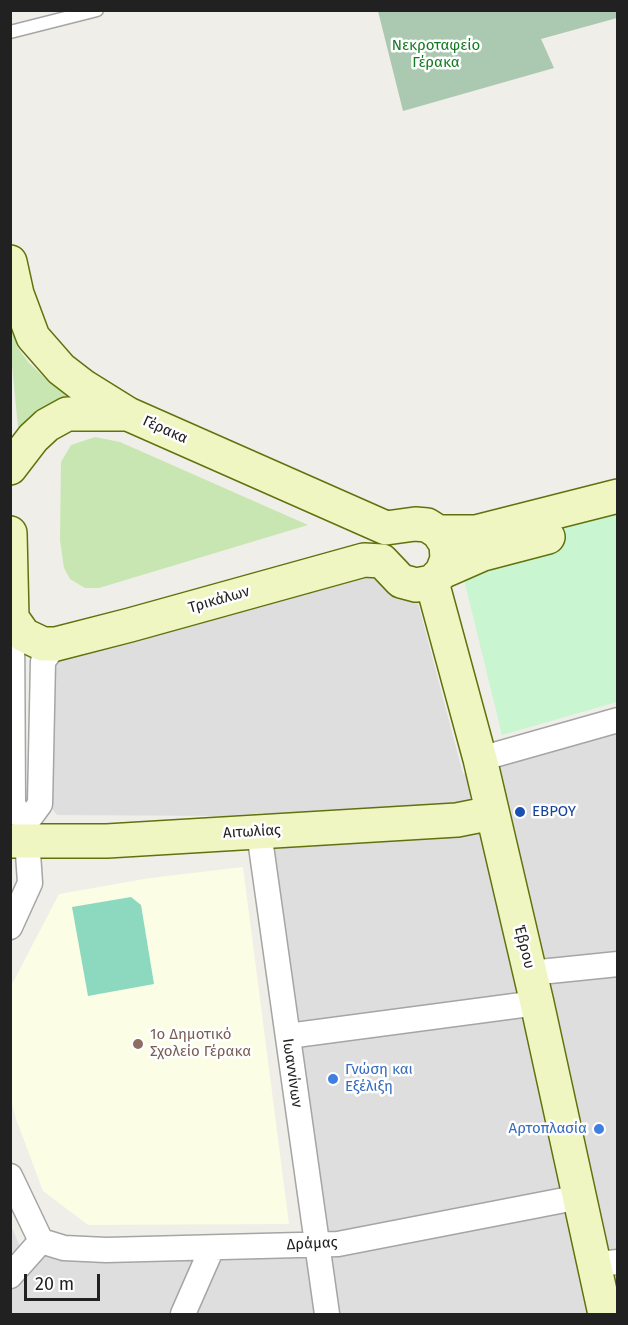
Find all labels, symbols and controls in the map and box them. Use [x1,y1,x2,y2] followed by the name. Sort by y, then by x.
[392,37,480,72] park label: Νεκροταφείο Γέρακα
[140,412,190,448] street label: Γέρακα
[186,583,252,617] street label: Τρικάλων
[532,803,576,821] place label: ΕΒΡΟΥ
[513,805,527,819] marker: ΕΒΡΟΥ
[223,821,281,843] street label: Αιτωλίας
[510,923,538,971] street label: Έβρου
[150,1026,251,1061] place label: 1ο Δημοτικό Σχολείο Γέρακα
[131,1037,145,1051] marker: 1ο Δημοτικό Σχολείο Γέρακα
[278,1037,306,1109] street label: Ιωαννίνων
[345,1061,413,1096] place label: Γνώση και Εξέλιξη
[326,1072,340,1086] marker: Γνώση και Εξέλιξη
[509,1120,587,1138] place label: Αρτοπλασία
[592,1122,606,1136] marker: Αρτοπλασία
[286,1234,338,1254] street label: Δράμας
[27,1262,104,1300] scale bar
[35,1273,74,1295] text: 20 m

